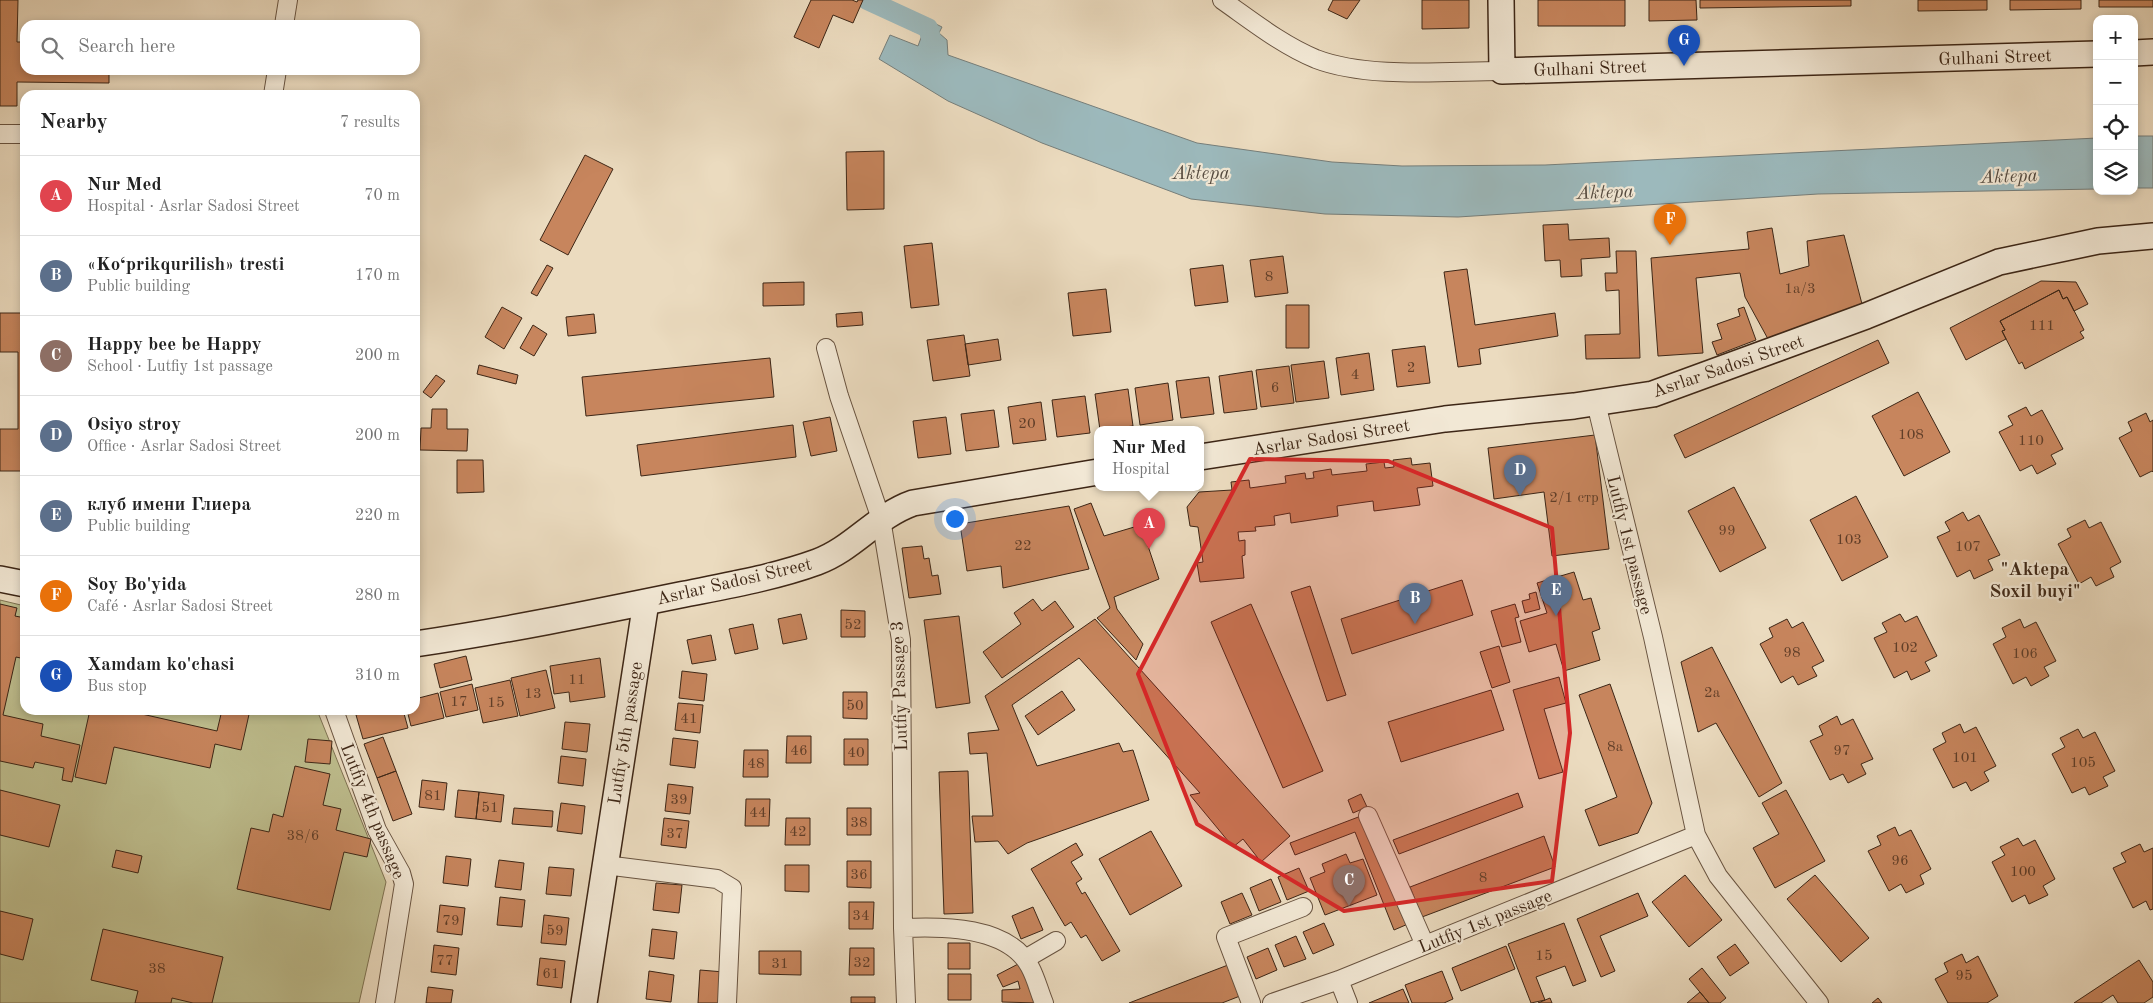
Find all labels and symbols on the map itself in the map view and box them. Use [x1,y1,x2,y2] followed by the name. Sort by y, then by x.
[1668,25,1700,66] pin: G
[1938,47,2052,69] street label: Gulhani Street
[1533,58,1647,80] street label: Gulhani Street
[1171,165,1230,184] water label: Aktepa
[1979,167,2038,188] water label: Aktepa
[1575,183,1634,204] water label: Aktepa
[1654,204,1686,245] pin: F
[1265,270,1273,285] house number: 8
[1784,282,1816,297] house number: 1a/3
[2029,319,2055,334] house number: 111
[1650,333,1806,401] street label: Asrlar Sadosi Street
[1407,361,1415,376] house number: 2
[1351,368,1359,383] house number: 4
[1271,381,1279,396] house number: 6
[1018,417,1036,432] house number: 20
[1251,417,1411,459] street label: Asrlar Sadosi Street
[1898,428,1924,443] house number: 108
[2018,434,2044,449] house number: 110
[1504,455,1536,496] pin: D
[1603,474,1655,617] street label: Lutfiy 1st passage
[1549,491,1599,506] house number: 2/1 стр
[942,506,968,532] your location
[1133,508,1165,549] pin: A
[1718,524,1736,539] house number: 99
[1836,533,1862,548] house number: 103
[1014,539,1032,554] house number: 22
[1955,540,1981,555] house number: 107
[655,555,814,609] street label: Asrlar Sadosi Street
[1990,561,2080,602] district label: "Aktepa Soxil buyi"
[1540,575,1572,616] pin: E
[1399,583,1431,624] pin: B
[844,618,862,633] house number: 52
[889,620,911,751] street label: Lutfiy Passage 3
[1892,641,1918,656] house number: 102
[1783,646,1801,661] house number: 98
[2012,647,2038,662] house number: 106
[606,660,646,806] street label: Lutfiy 5th passage
[568,673,586,688] house number: 11
[1704,686,1721,701] house number: 2а
[524,687,542,702] house number: 13
[450,695,468,710] house number: 17
[487,696,505,711] house number: 15
[846,699,864,714] house number: 50
[680,712,698,727] house number: 41
[1607,740,1624,755] house number: 8a
[337,741,407,882] street label: Lutfiy 4th passage
[790,744,808,759] house number: 46
[1833,744,1851,759] house number: 97
[847,746,865,761] house number: 40
[1952,751,1978,766] house number: 101
[2070,756,2096,771] house number: 105
[747,757,765,772] house number: 48
[424,789,442,804] house number: 81
[670,793,688,808] house number: 39
[481,801,499,816] house number: 51
[749,806,767,821] house number: 44
[850,816,868,831] house number: 38
[789,825,807,840] house number: 42
[666,827,684,842] house number: 37
[287,829,319,844] house number: 38/6
[1891,854,1909,869] house number: 96
[1333,865,1365,906] pin: C
[2010,865,2036,880] house number: 100
[850,868,868,883] house number: 36
[1479,871,1487,886] house number: 8
[1416,887,1555,957] street label: Lutfiy 1st passage
[852,909,870,924] house number: 34
[442,914,460,929] house number: 79
[546,924,564,939] house number: 59
[1535,949,1553,964] house number: 15
[436,954,454,969] house number: 77
[853,956,871,971] house number: 32
[771,957,789,972] house number: 31
[148,962,166,977] house number: 38
[542,967,560,982] house number: 61
[1955,969,1973,984] house number: 95

